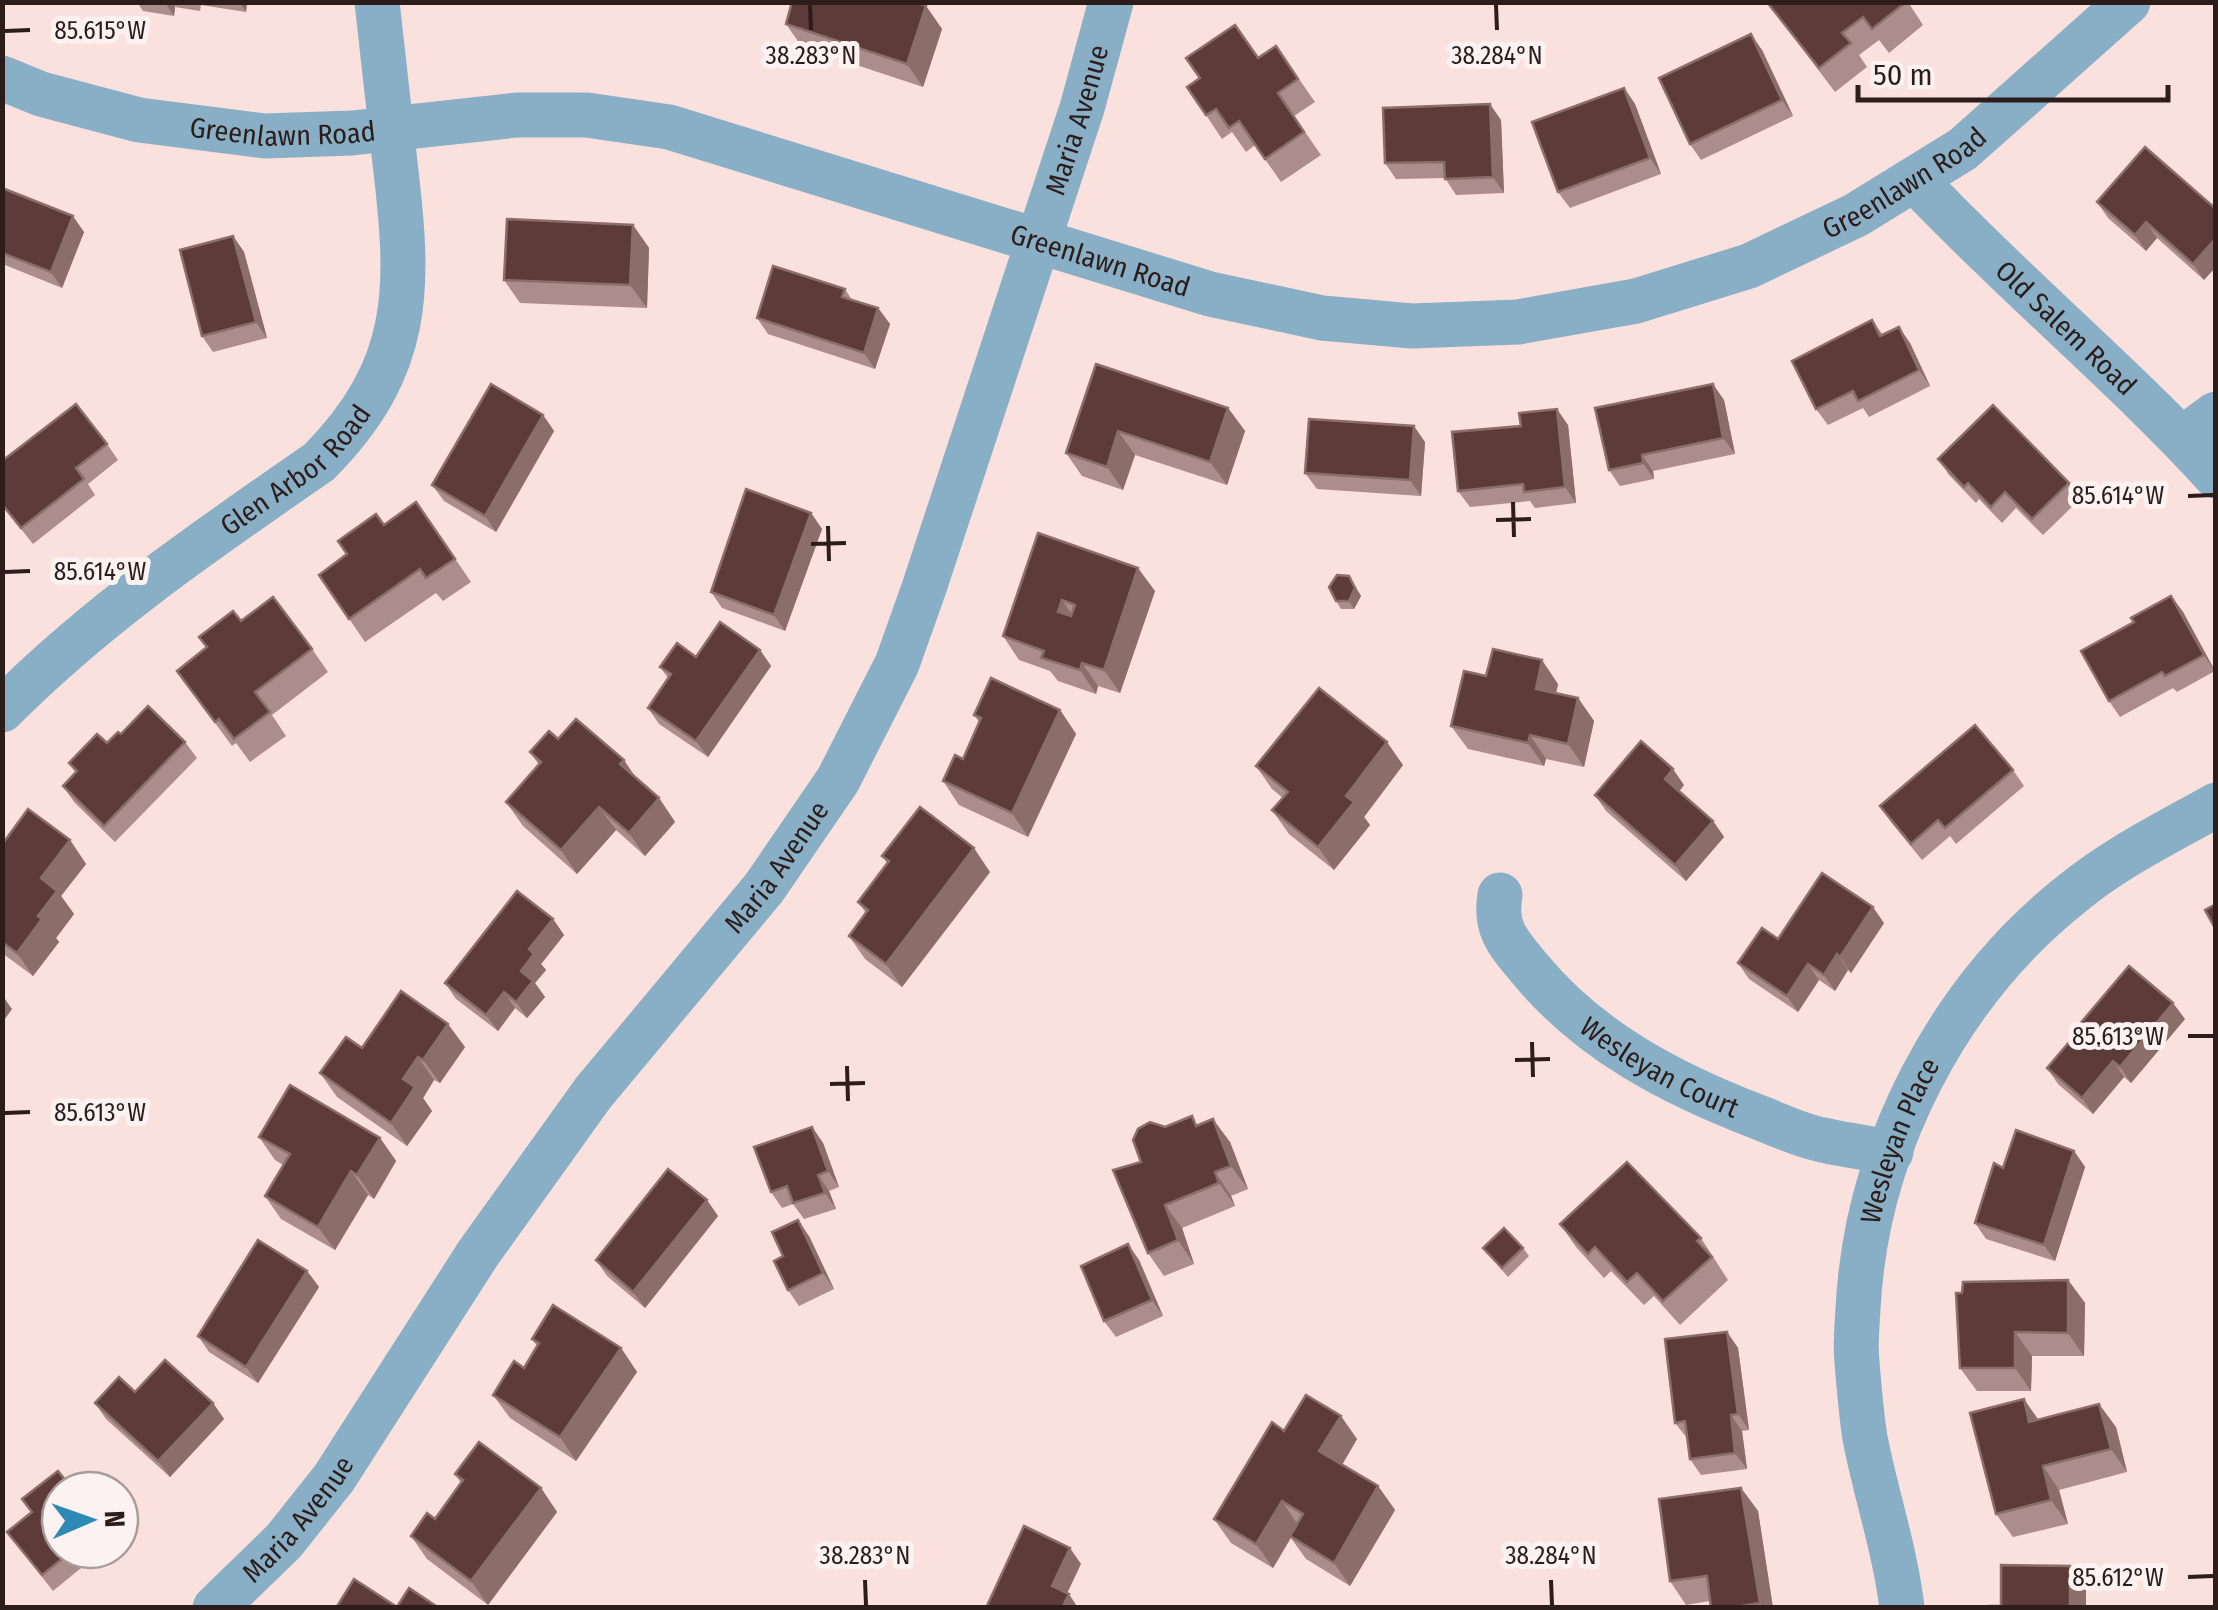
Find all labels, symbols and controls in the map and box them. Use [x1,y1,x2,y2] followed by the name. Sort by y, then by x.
[54,16,146,46] text: 85.615°W
[1858,40,2168,102] scale bar
[766,41,856,71] text: 38.283°N
[1039,41,1115,199] street label: Maria Avenue
[1451,41,1543,71] text: 38.284°N
[1873,57,1933,93] text: 50 m
[188,111,377,153] street label: Greenlawn Road
[1817,120,1993,246] street label: Greenlawn Road
[1007,217,1194,304] street label: Greenlawn Road
[1989,254,2143,402] street label: Old Salem Road
[214,399,378,543] street label: Glen Arbor Road
[2072,481,2165,511] text: 85.614°W
[54,557,147,587] text: 85.614°W
[718,795,836,940] street label: Maria Avenue
[1574,1010,1744,1125] street label: Wesleyan Court
[2072,1022,2164,1052] text: 85.613°W
[1854,1052,1946,1227] street label: Wesleyan Place
[54,1098,146,1128] text: 85.613°W
[236,1450,361,1589] street label: Maria Avenue
[40,1470,140,1570] north arrow
[98,1510,131,1528] text: N
[820,1541,910,1571] text: 38.283°N
[1505,1541,1597,1571] text: 38.284°N
[2072,1563,2164,1593] text: 85.612°W

